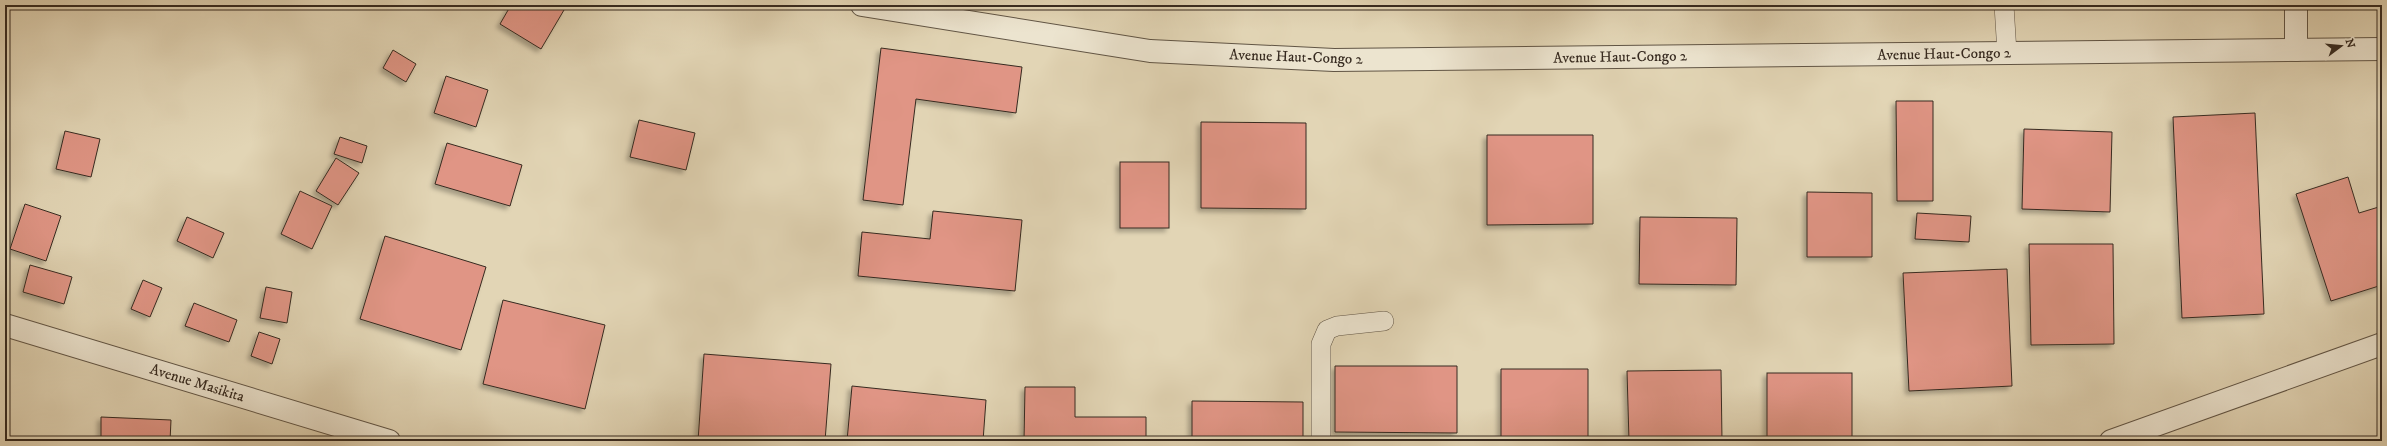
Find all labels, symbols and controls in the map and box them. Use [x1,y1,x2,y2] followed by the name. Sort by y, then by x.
[2321,26,2361,66] north arrow
[2342,37,2358,50] text: N
[1877,43,2012,65] street label: Avenue Haut-Congo 2
[1229,45,1364,69] street label: Avenue Haut-Congo 2
[1553,46,1688,68] street label: Avenue Haut-Congo 2
[147,360,247,407] street label: Avenue Masikita

